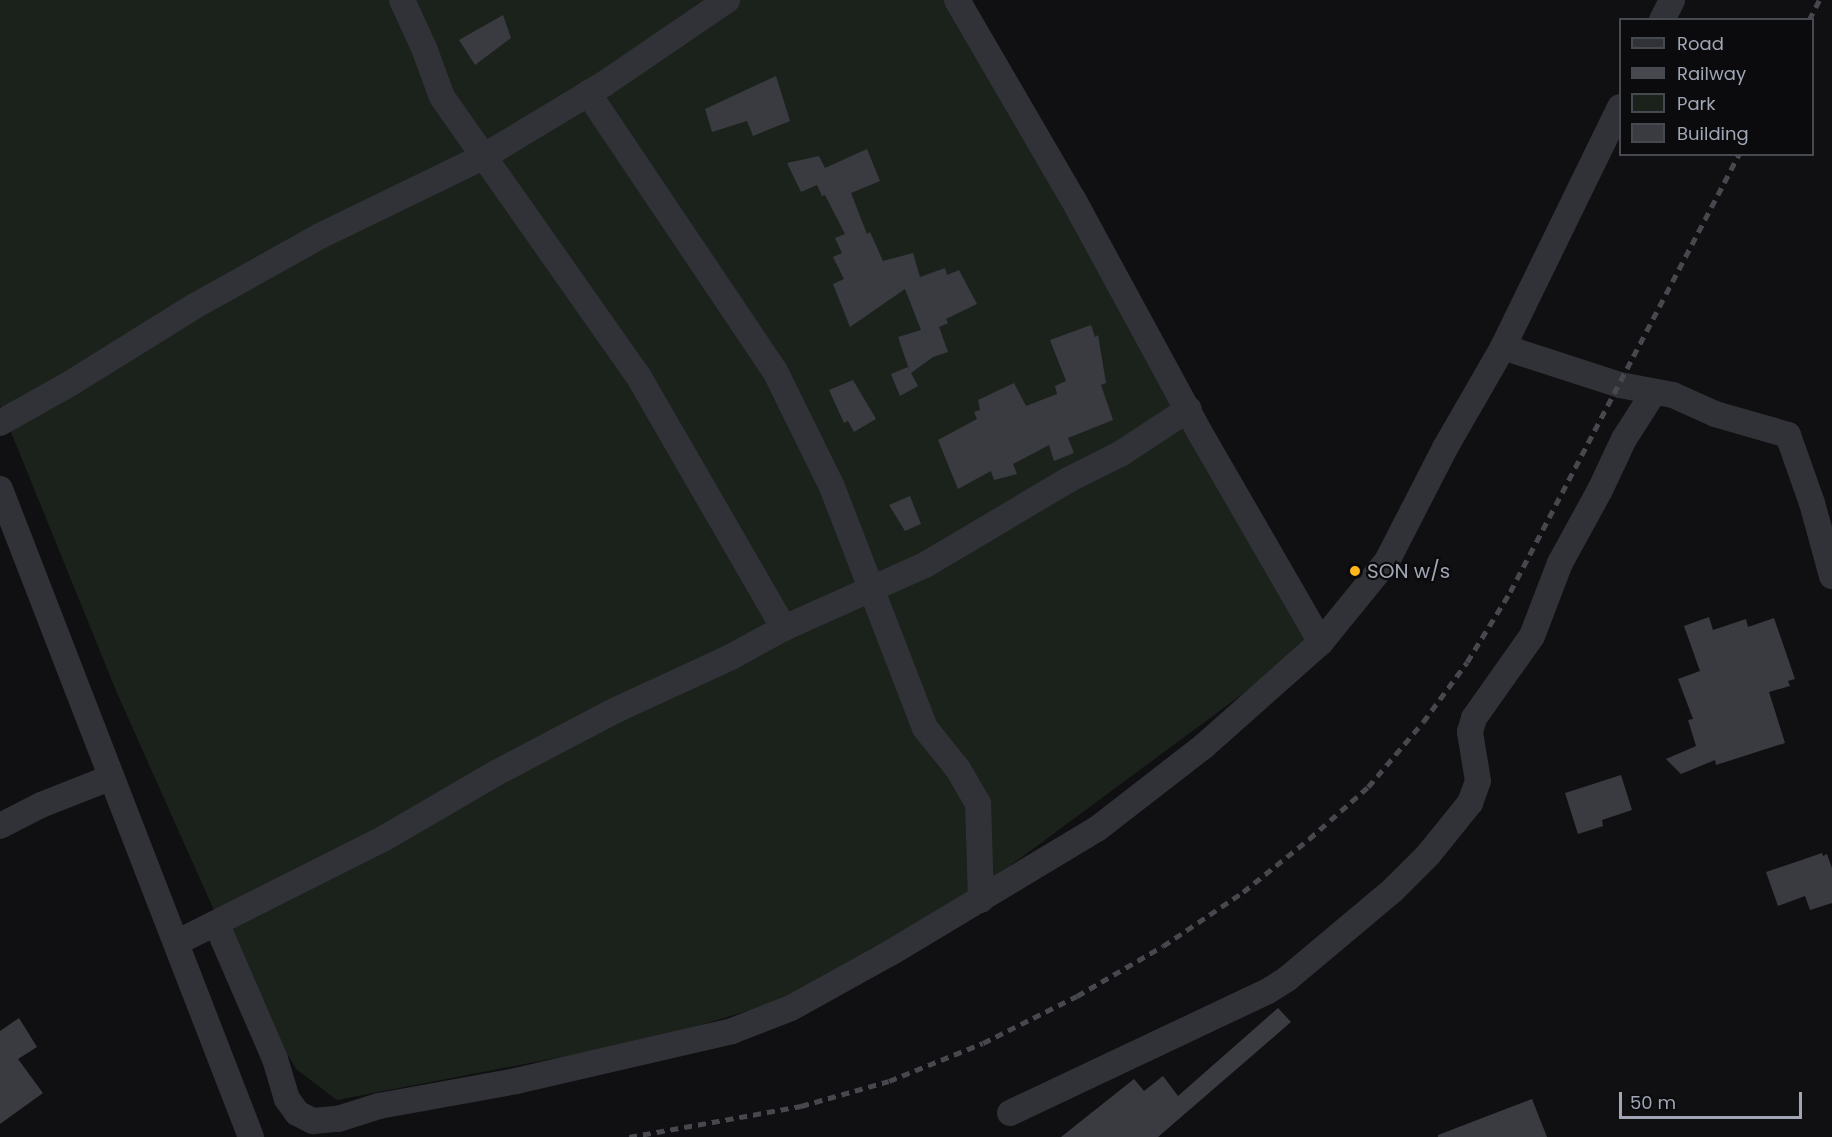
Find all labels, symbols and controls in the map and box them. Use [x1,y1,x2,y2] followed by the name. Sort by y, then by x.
[1619,18,1814,156] legend
[1677,31,1724,56] text: Road
[1677,61,1746,86] text: Railway
[1677,91,1716,116] text: Park
[1677,121,1749,146] text: Building
[1367,559,1450,583] place label: SON w/s
[1348,564,1362,578] marker: SON w/s
[1622,1080,1805,1118] scale bar
[1630,1090,1676,1115] text: 50 m

